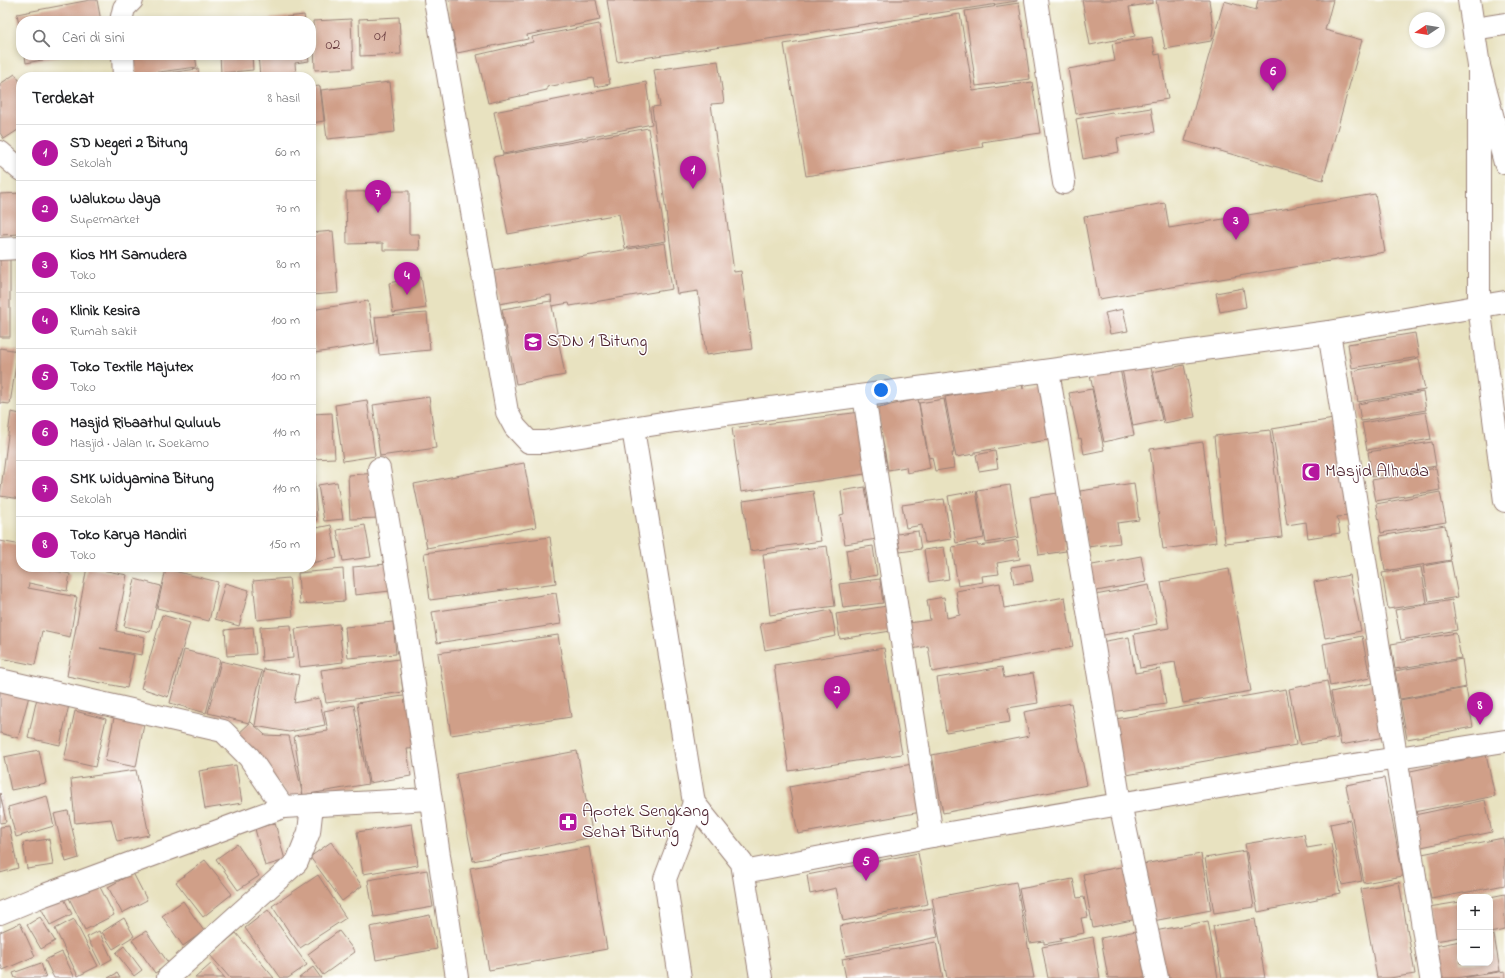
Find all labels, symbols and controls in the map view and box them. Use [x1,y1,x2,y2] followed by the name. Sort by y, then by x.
[1409,12,1445,48] north arrow
[16,16,316,60] search box
[374,24,386,48] house number: 01
[30,27,52,49] icon: search
[62,27,125,49] text: Cari di sini
[326,33,340,57] house number: 02
[1260,58,1286,91] pin: 6
[32,86,94,111] text: Terdekat
[268,89,300,108] text: 8 hasil
[70,132,188,154] text: SD Negeri 2 Bitung
[43,143,47,162] text: 1
[275,143,300,162] text: 60 m
[70,154,112,173] text: Sekolah
[680,156,706,189] pin: 1
[365,180,391,213] pin: 7
[70,188,161,210] text: Walukow Jaya
[42,199,48,218] text: 2
[276,199,300,218] text: 70 m
[1223,207,1249,240] pin: 3
[70,210,140,229] text: Supermarket
[70,244,187,266] text: Kios MM Samudera
[42,255,48,274] text: 3
[276,255,300,274] text: 80 m
[394,262,420,295] pin: 4
[70,266,96,285] text: Toko
[70,300,140,322] text: Klinik Kesira
[42,311,48,330] text: 4
[271,311,300,330] text: 100 m
[70,322,137,341] text: Rumah sakit
[547,329,647,356] place label: SDN 1 Bitung
[522,331,544,353] school or university icon: SDN 1 Bitung
[70,356,193,378] text: Toko Textile Majutex
[41,367,49,386] text: 5
[271,367,300,386] text: 100 m
[70,378,96,397] text: Toko
[871,380,891,400] your location
[70,412,221,434] text: Masjid Ribaathul Quluub
[42,423,48,442] text: 6
[273,423,300,442] text: 110 m
[70,434,209,453] text: Masjid · Jalan Ir. Soekarno
[1325,459,1429,485] place label: Masjid Alhuda
[1300,461,1322,483] mosque icon: Masjid Alhuda
[70,468,214,490] text: SMK Widyamina Bitung
[42,479,48,498] text: 7
[273,479,300,498] text: 110 m
[70,490,112,509] text: Sekolah
[70,524,187,546] text: Toko Karya Mandiri
[43,535,47,554] text: 8
[269,535,300,554] text: 150 m
[70,546,96,565] text: Toko
[824,676,850,709] pin: 2
[1467,692,1493,725] pin: 8
[582,799,709,847] place label: Apotek Sengkang Sehat Bitung
[557,811,579,833] pharmacy icon: Apotek Sengkang Sehat Bitung
[853,848,879,881] pin: 5
[1457,894,1493,966] map controls
[1457,894,1493,930] button: +
[1457,930,1493,966] button: −

